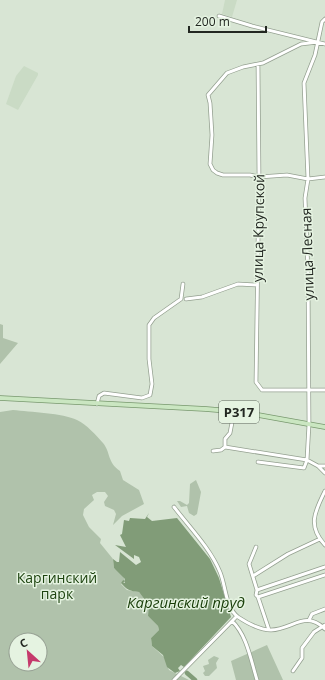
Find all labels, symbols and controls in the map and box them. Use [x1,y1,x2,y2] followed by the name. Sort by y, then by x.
[189,8,266,34] scale bar
[195,13,230,30] text: 200 m
[248,174,268,282] street label: улица Крупской
[296,207,318,301] street label: улица Лесная
[219,401,259,423] road number: Р317
[17,568,97,603] park label: Каргинский парк
[127,592,245,612] water label: Каргинский пруд
[8,632,48,672] north arrow
[17,634,30,651] text: С

